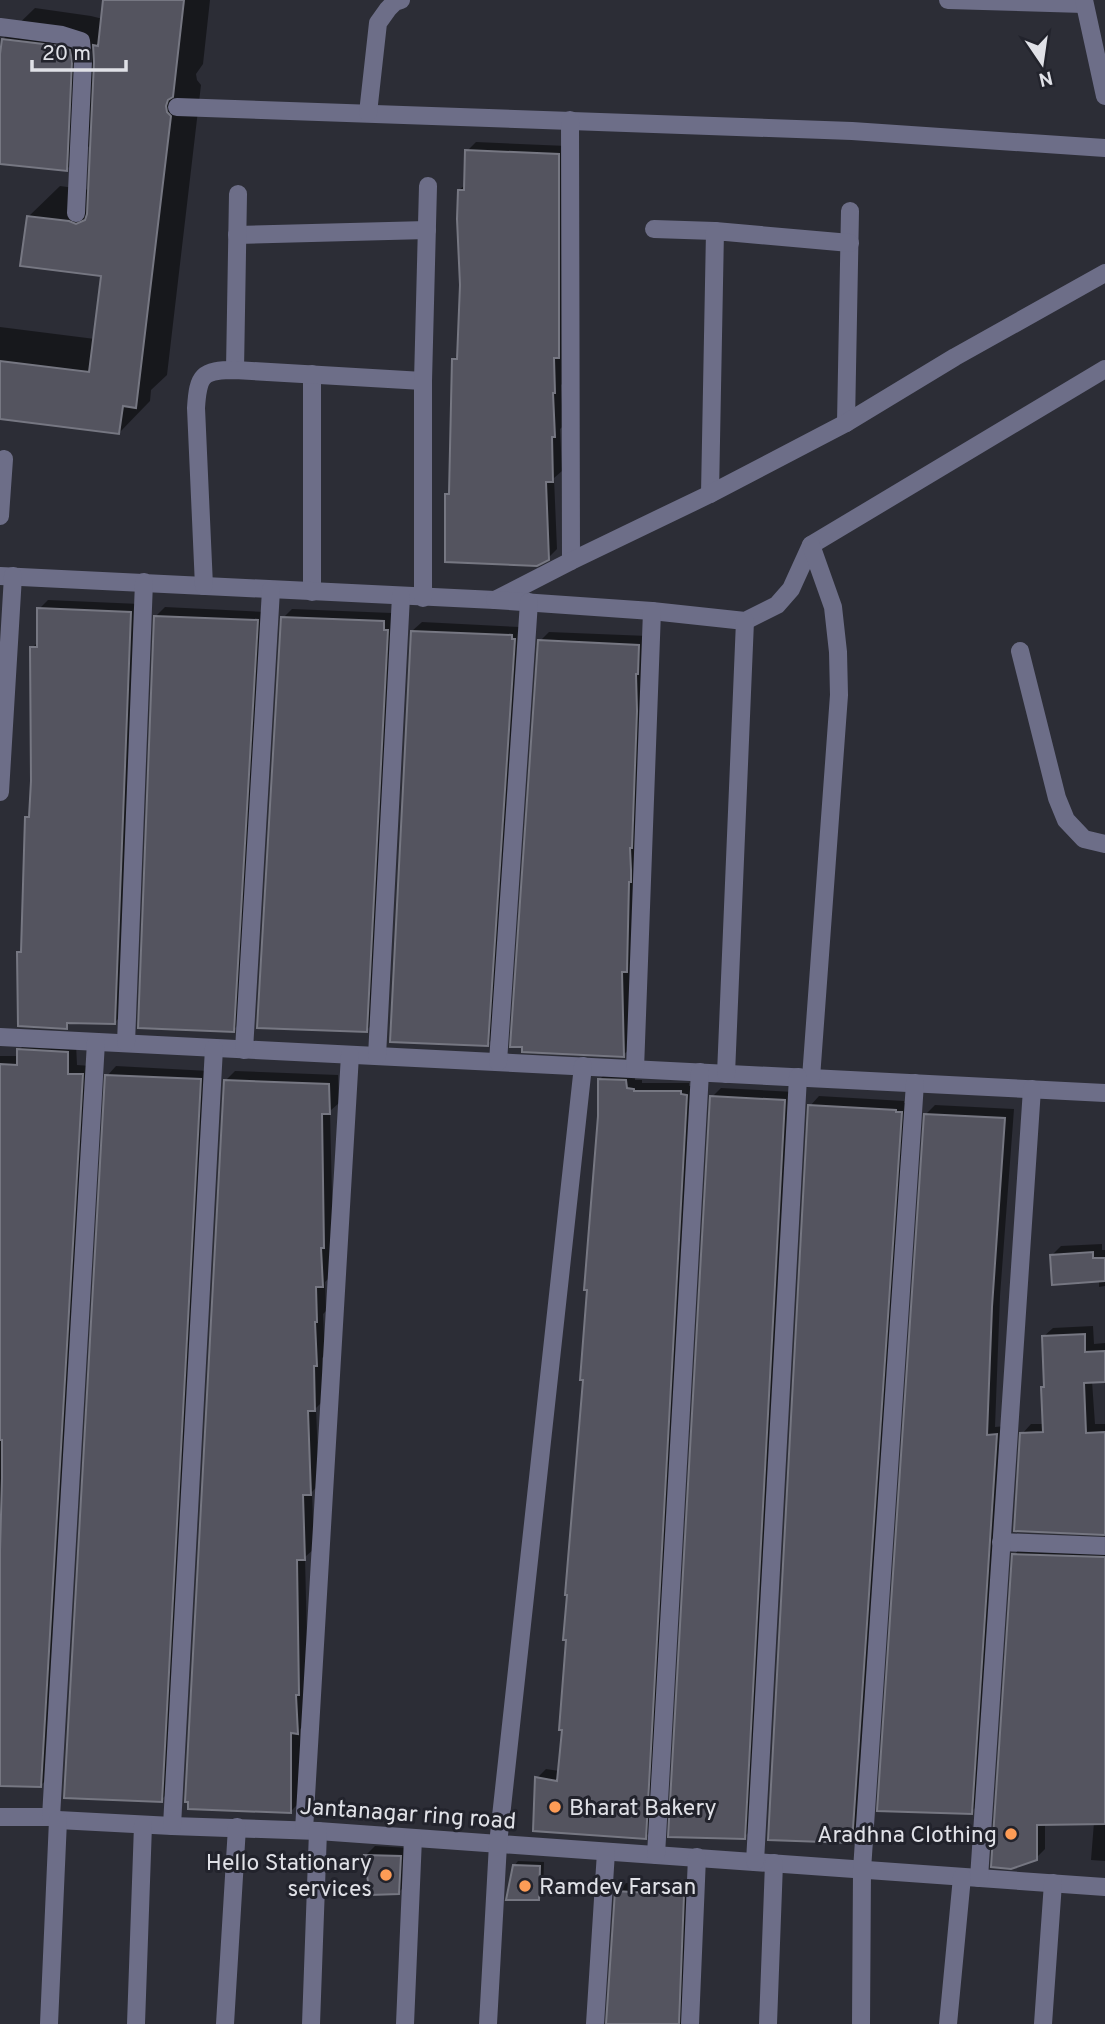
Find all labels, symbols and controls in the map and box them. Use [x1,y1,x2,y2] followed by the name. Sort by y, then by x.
[32,28,126,72] scale bar
[1007,28,1077,98] north arrow
[42,41,91,68] text: 20 m
[1036,64,1055,91] text: N
[299,1793,517,1838] street label: Jantanagar ring road
[569,1795,717,1824] place label: Bharat Bakery
[547,1799,563,1815] marker: Bharat Bakery
[817,1822,997,1851] place label: Aradhna Clothing
[1003,1826,1019,1842] marker: Aradhna Clothing
[206,1850,372,1905] place label: Hello Stationary services
[378,1867,394,1883] marker: Hello Stationary services
[539,1874,696,1903] place label: Ramdev Farsan
[517,1878,533,1894] marker: Ramdev Farsan

